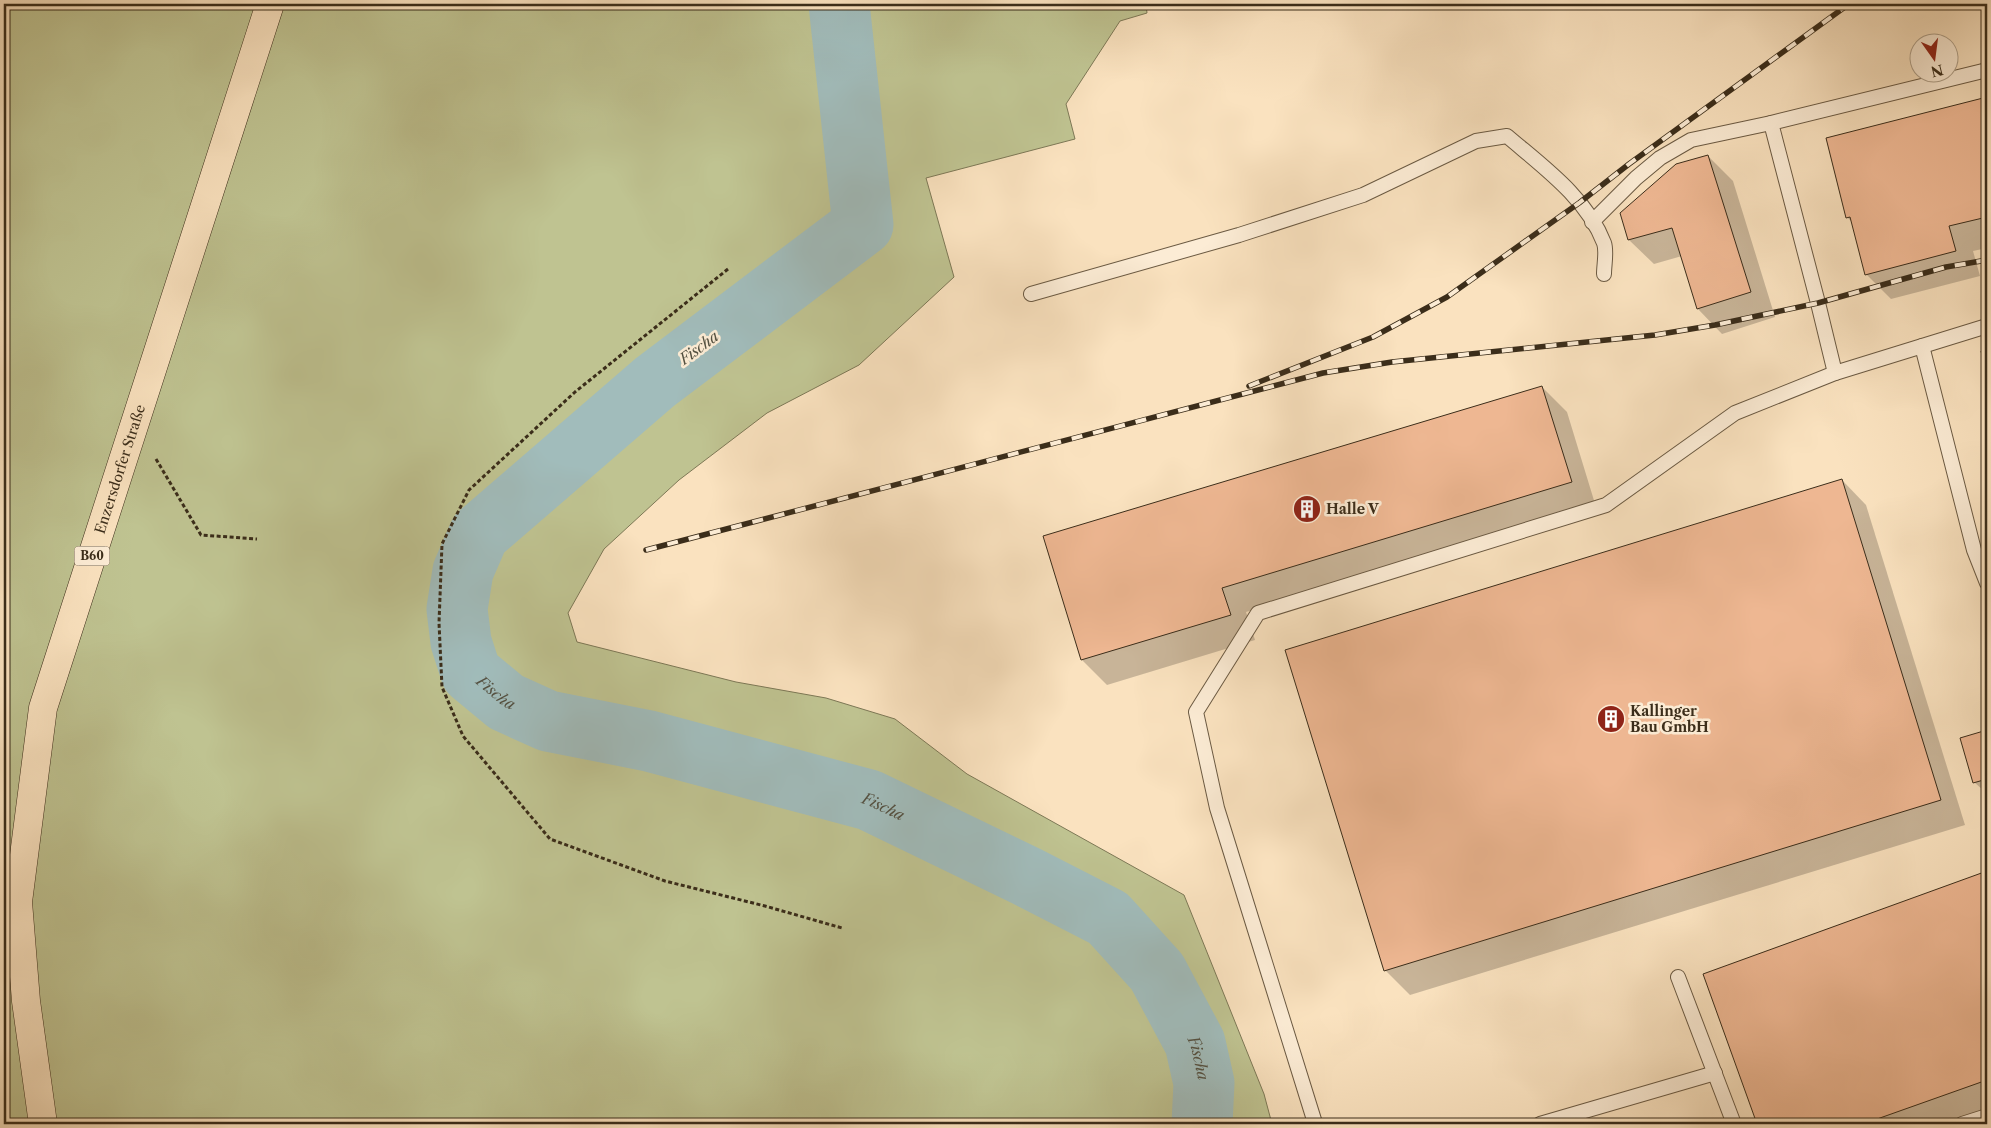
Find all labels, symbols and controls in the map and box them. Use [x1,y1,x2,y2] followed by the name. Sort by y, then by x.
[1908,32,1958,82] north arrow
[1929,60,1945,81] text: N
[674,327,722,369] water label: Fischa
[91,402,149,536] street label: Enzersdorfer Straße
[1292,494,1322,524] building icon: Halle V
[1326,500,1380,518] place label: Halle V
[74,546,110,566] road number: B60
[472,671,518,714] water label: Fischa
[1630,702,1709,736] place label: Kallinger Bau GmbH
[1596,704,1626,734] building icon: Kallinger Bau GmbH
[859,788,908,825] water label: Fischa
[1183,1032,1213,1082] water label: Fischa

